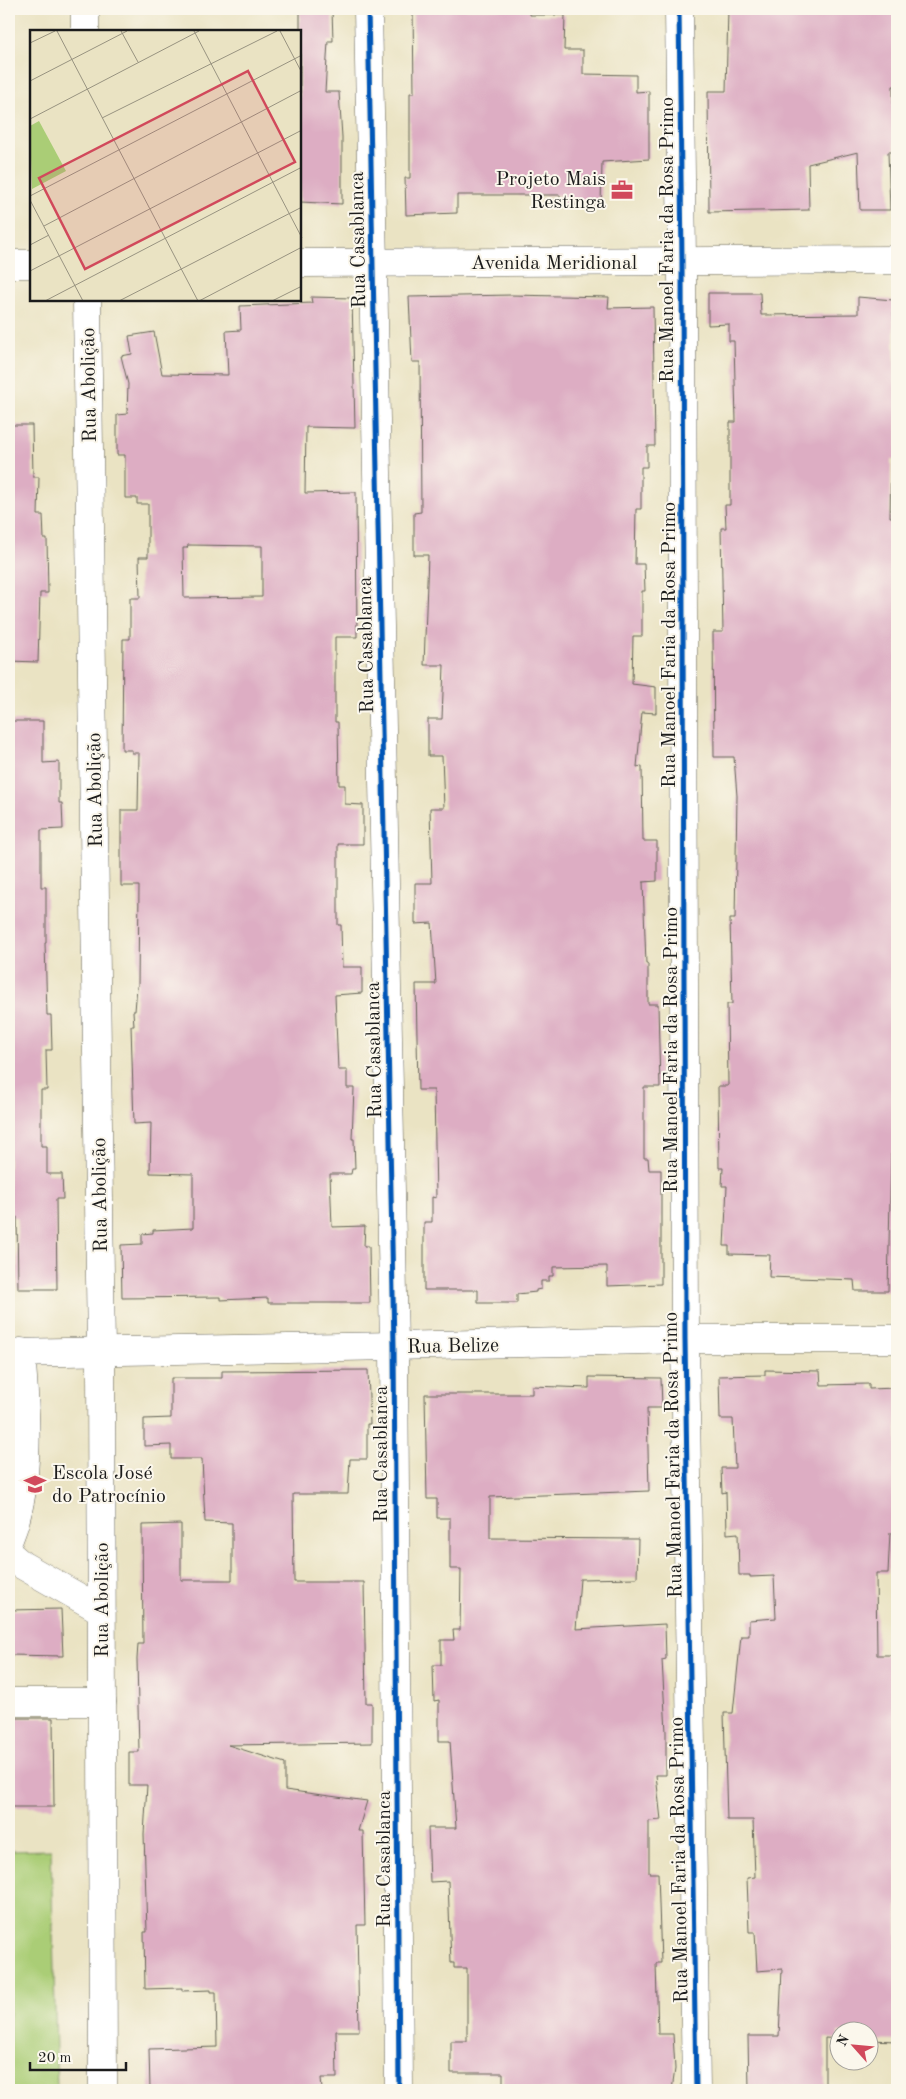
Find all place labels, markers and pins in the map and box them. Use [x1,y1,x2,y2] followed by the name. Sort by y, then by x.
[495,170,606,213] place label: Projeto Mais Restinga
[609,177,635,203] office icon: Projeto Mais Restinga
[52,1464,166,1507] place label: Escola José do Patrocínio
[22,1471,48,1497] school or university icon: Escola José do Patrocínio

